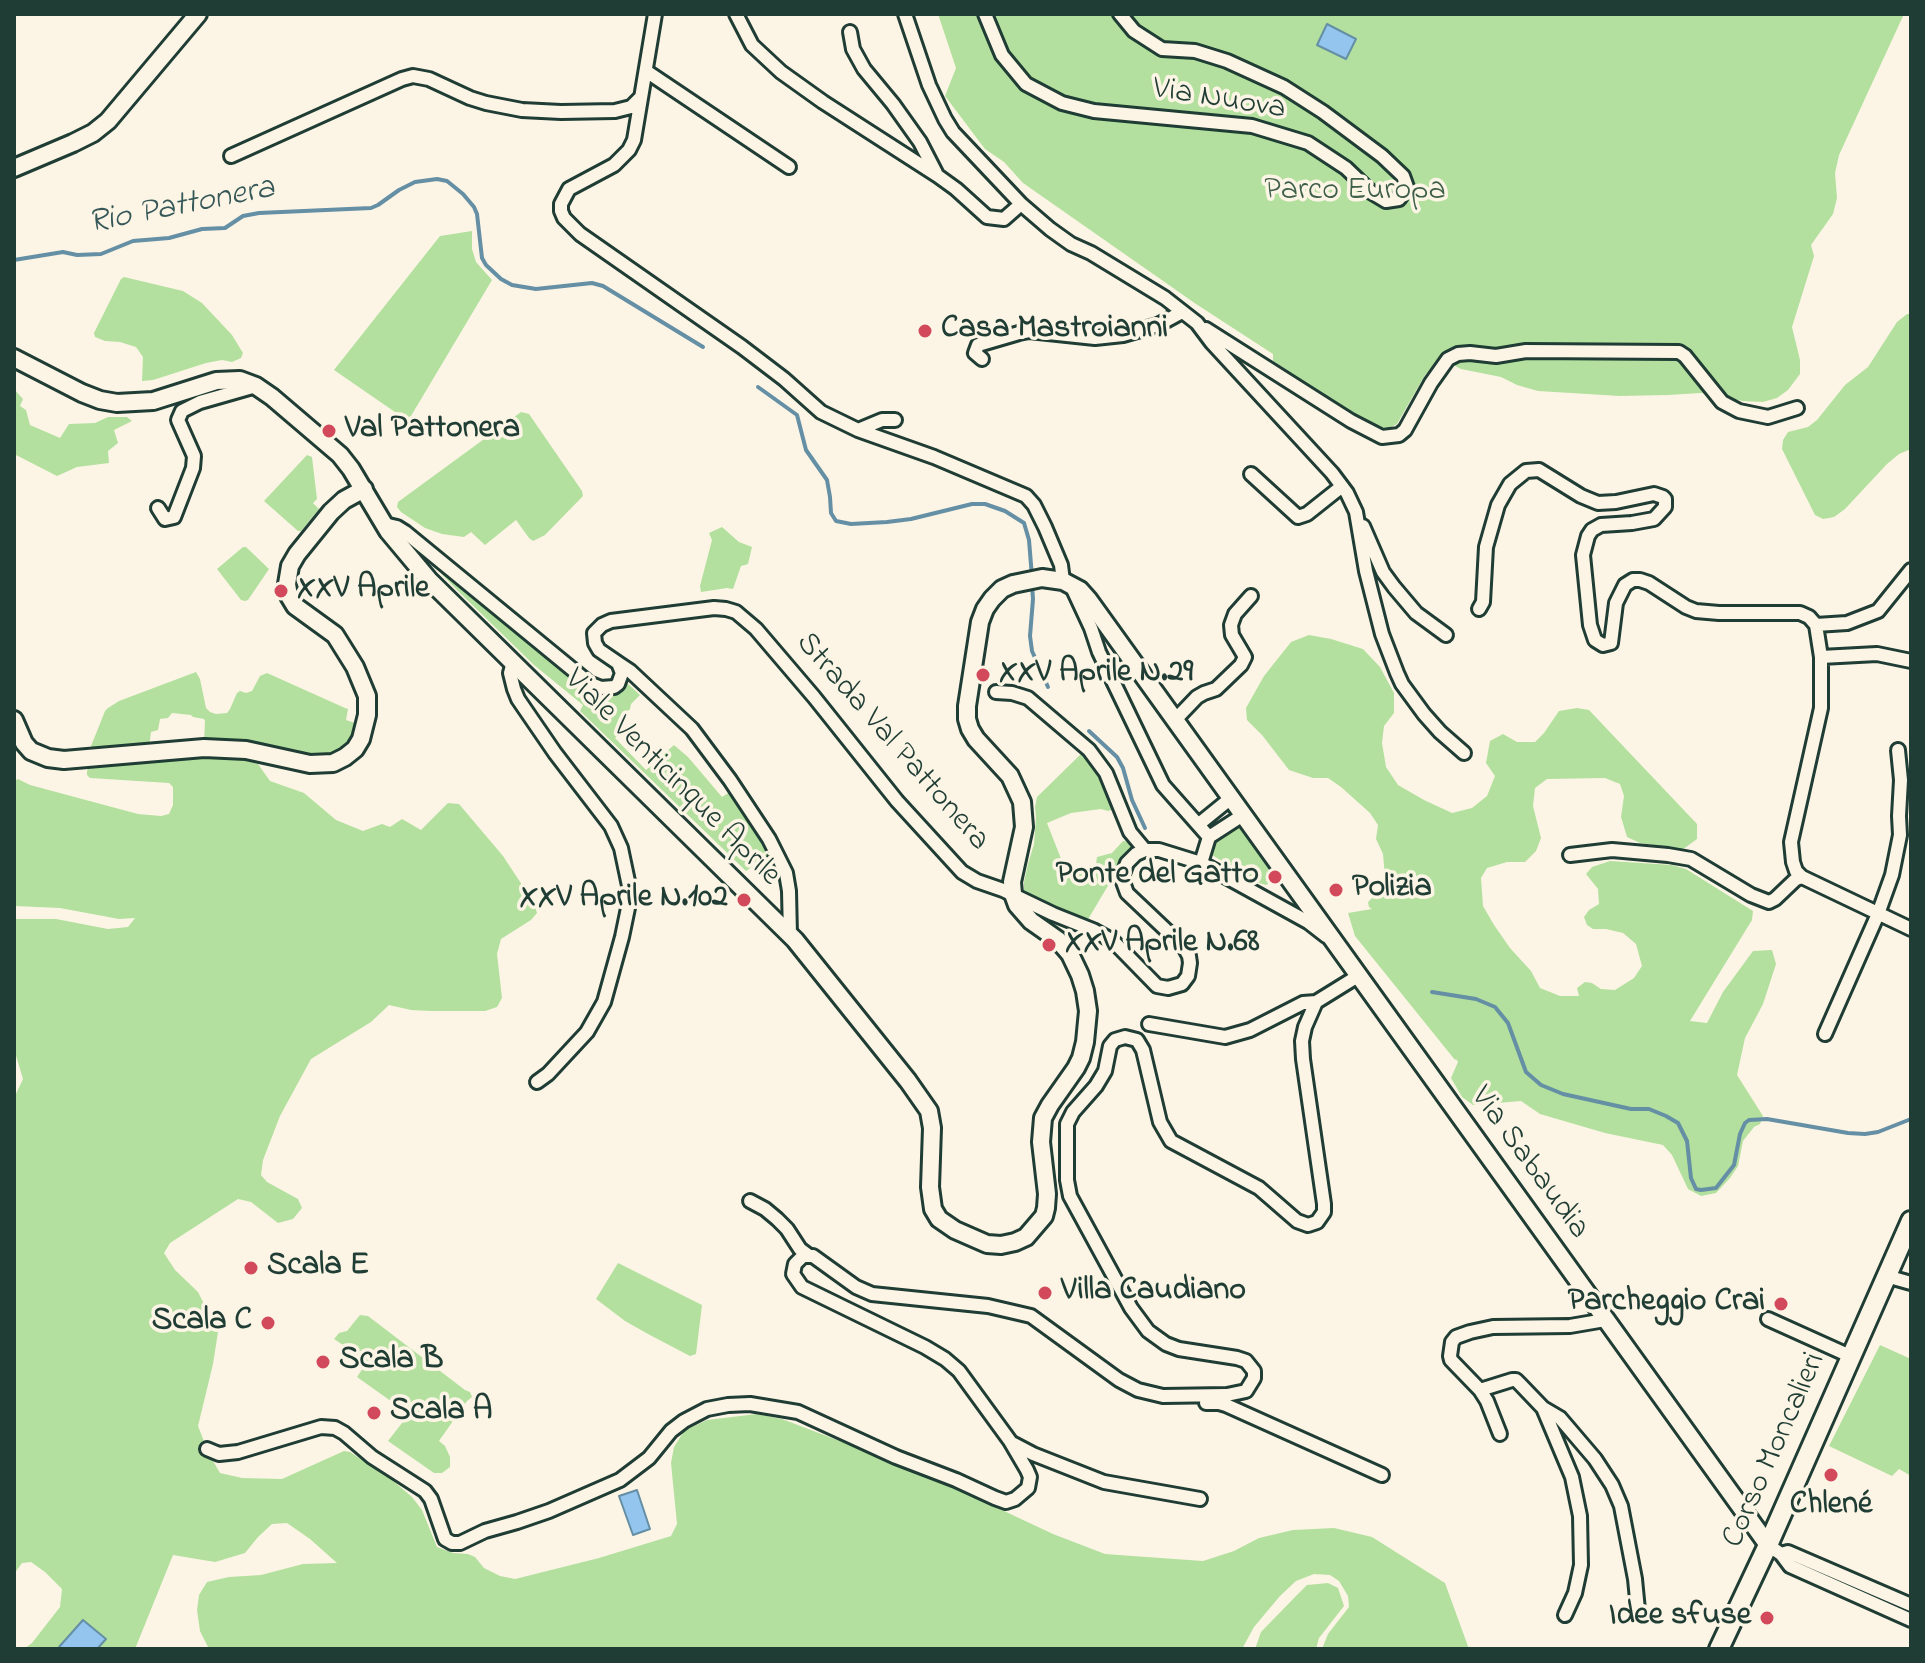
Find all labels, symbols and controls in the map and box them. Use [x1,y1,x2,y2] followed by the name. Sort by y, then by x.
[1150,72,1288,130] street label: Via Nuova
[86,170,278,246] water label: Rio Pattonera
[1264,174,1446,212] park label: Parco Europa
[941,312,1168,350] place label: Casa Mastroianni
[916,322,934,340] marker: Casa Mastroianni
[345,412,520,450] place label: Val Pattonera
[320,422,338,440] marker: Val Pattonera
[297,572,429,610] place label: XXV Aprile
[272,582,290,600] marker: XXV Aprile
[786,626,996,860] street label: Strada Val Pattonera
[999,656,1193,694] place label: XXV Aprile N.29
[554,662,788,896] street label: Viale Venticinque Aprile
[974,666,992,684] marker: XXV Aprile N.29
[1056,858,1259,896] place label: Ponte del Gatto
[1266,868,1284,886] marker: Ponte del Gatto
[1352,871,1432,909] place label: Polizia
[520,881,728,919] place label: XXV Aprile N.102
[1327,881,1345,899] marker: Polizia
[735,891,753,909] marker: XXV Aprile N.102
[1065,926,1260,964] place label: XXV Aprile N.68
[1040,936,1058,954] marker: XXV Aprile N.68
[1460,1080,1596,1248] street label: Via Sabaudia
[267,1249,369,1287] place label: Scala E
[242,1259,260,1277] marker: Scala E
[1061,1274,1246,1312] place label: Villa Caudiano
[1036,1284,1054,1302] marker: Villa Caudiano
[1568,1285,1765,1323] place label: Parcheggio Crai
[1772,1295,1790,1313] marker: Parcheggio Crai
[152,1304,252,1342] place label: Scala C
[259,1314,277,1332] marker: Scala C
[339,1343,443,1381] place label: Scala B
[1716,1347,1836,1555] street label: Corso Moncalieri
[314,1353,332,1371] marker: Scala B
[390,1394,492,1432] place label: Scala A
[365,1404,383,1422] marker: Scala A
[1822,1466,1840,1484] marker: Chlené
[1790,1488,1872,1526] place label: Chlené
[1609,1599,1751,1637] place label: Idee sfuse
[1758,1609,1776,1627] marker: Idee sfuse

